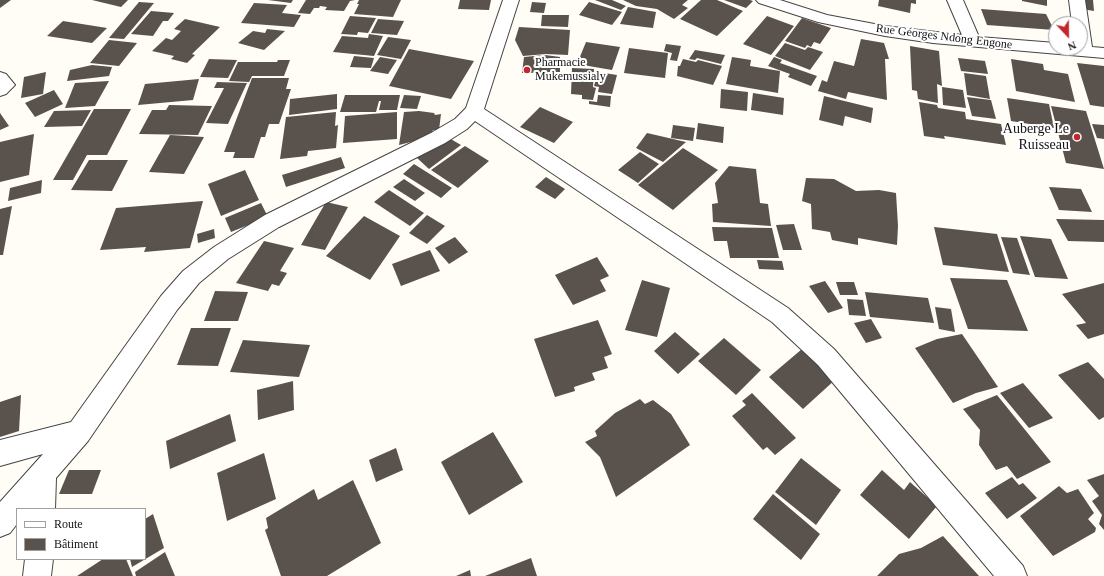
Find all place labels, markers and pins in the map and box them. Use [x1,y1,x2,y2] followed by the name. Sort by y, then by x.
[535,56,606,84] place label: Pharmacie Mukemussialy
[522,65,532,75] marker: Pharmacie Mukemussialy
[1003,121,1069,154] place label: Auberge Le Ruisseau
[1072,132,1082,142] marker: Auberge Le Ruisseau

